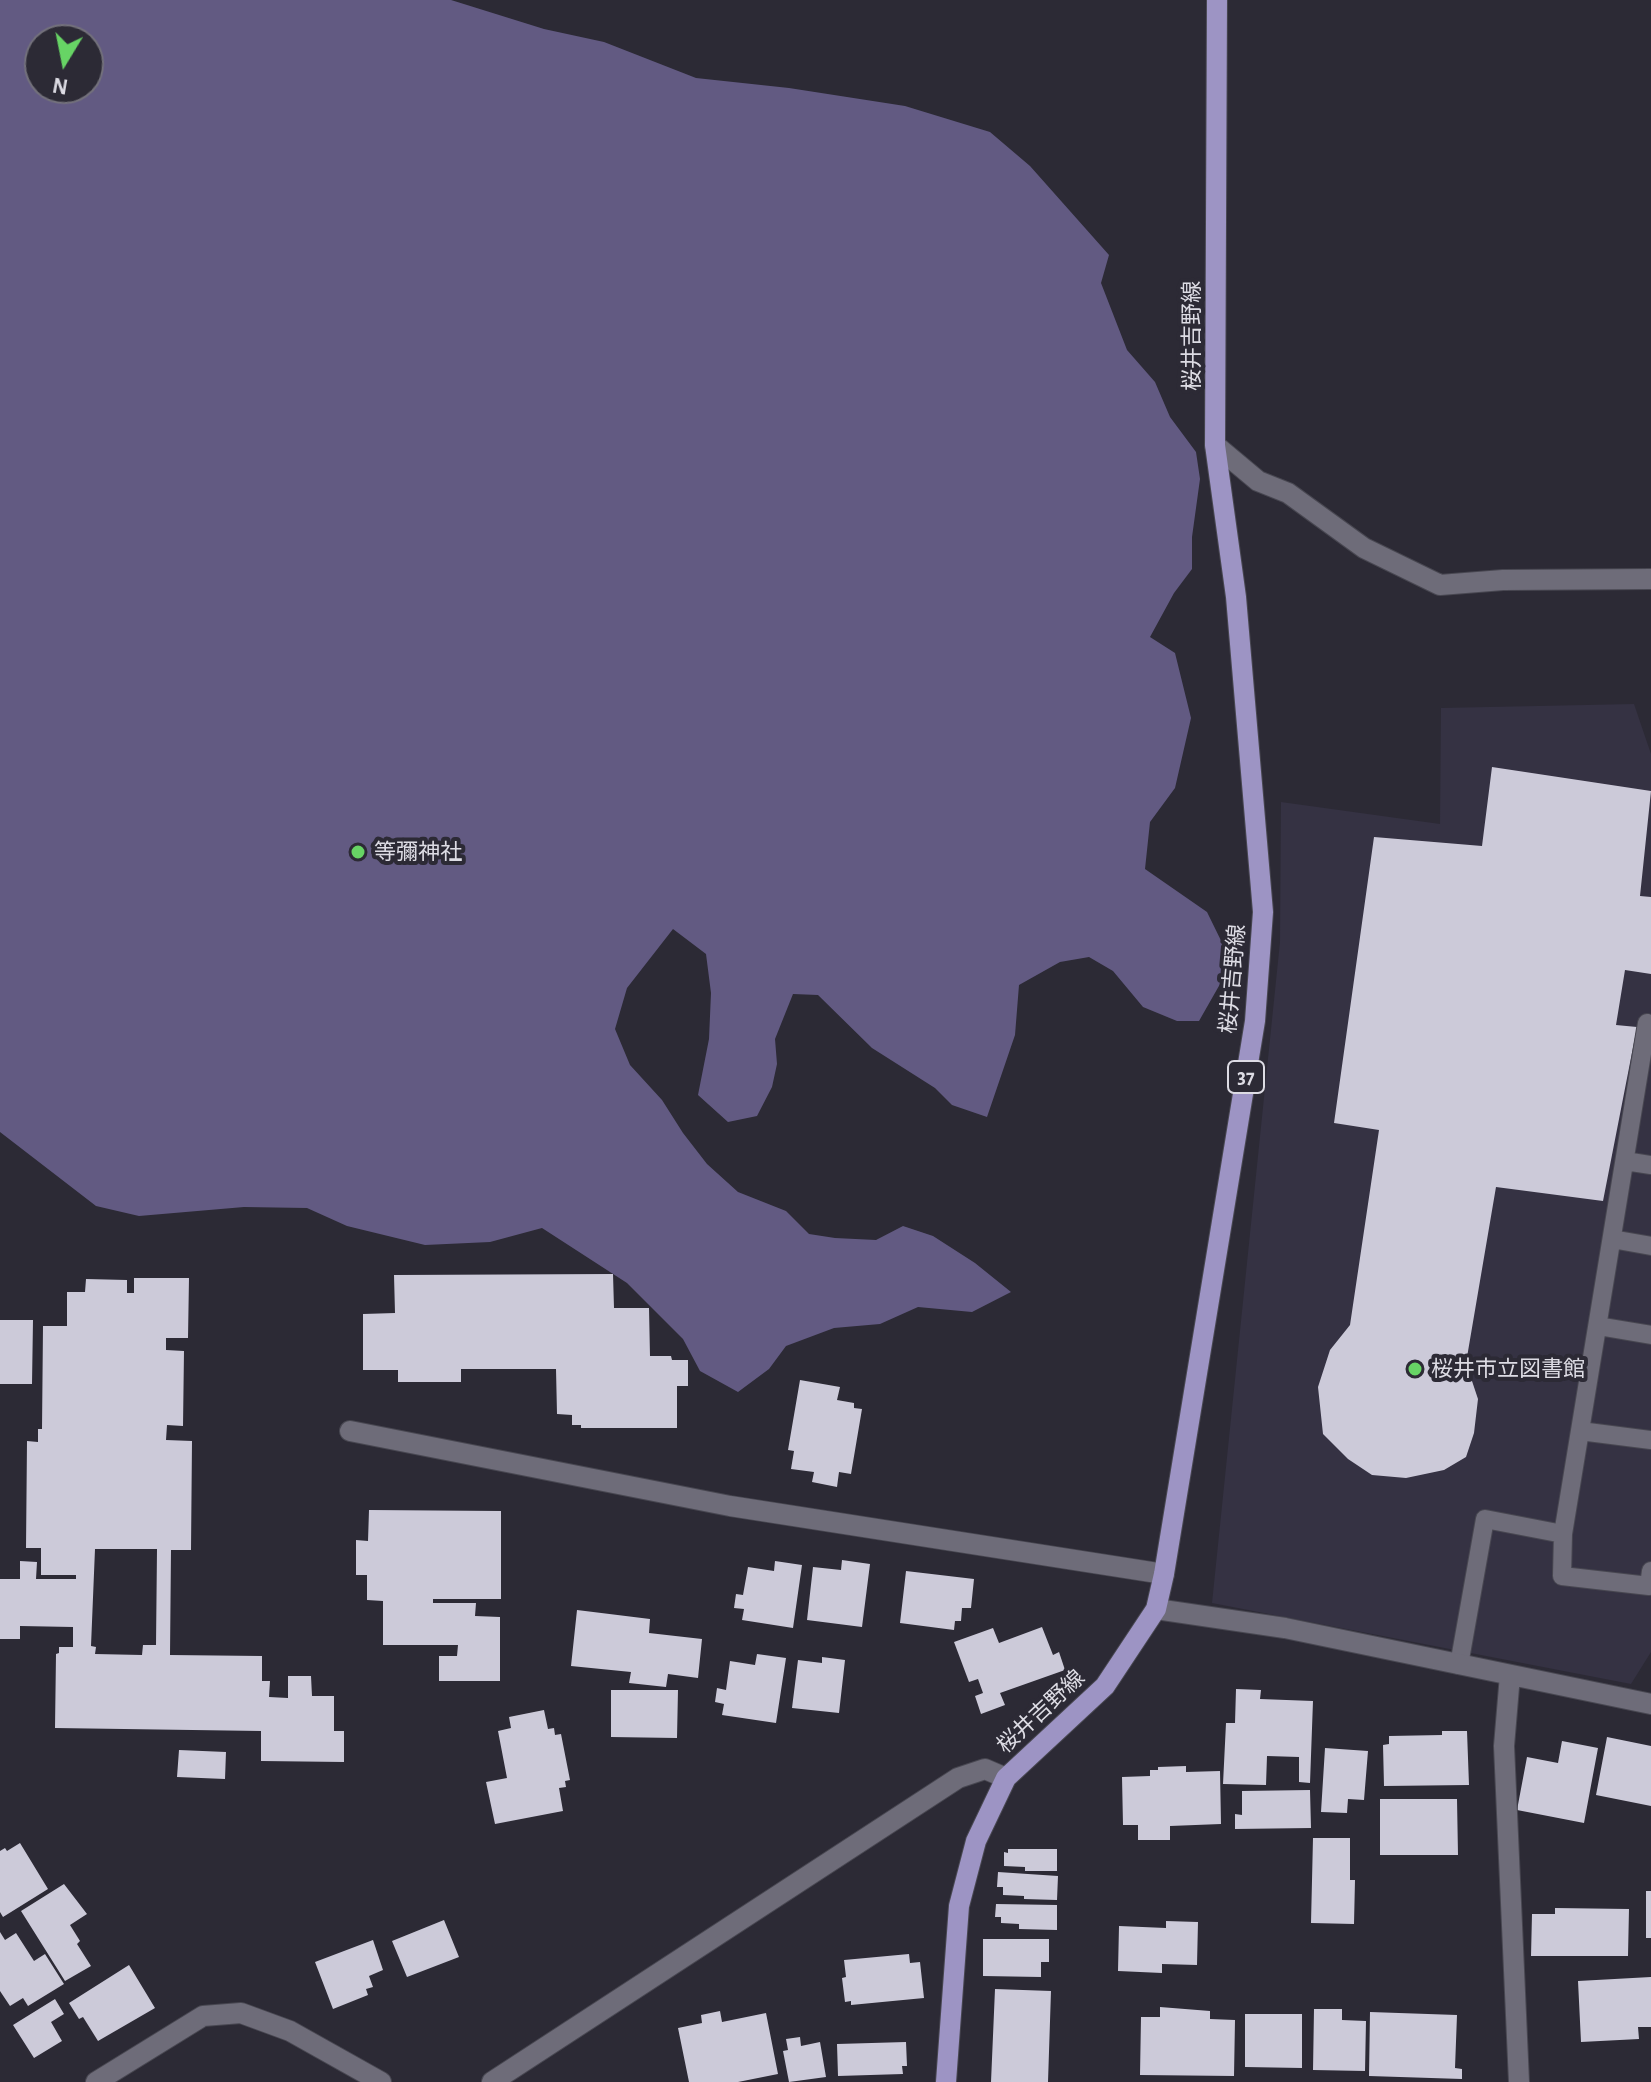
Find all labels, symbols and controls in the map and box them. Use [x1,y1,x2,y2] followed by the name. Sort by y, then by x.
[24,24,104,104] north arrow
[51,74,70,98] text: N
[1179,281,1205,391] street label: 桜井吉野線
[374,839,462,865] place label: 等彌神社
[349,843,367,861] marker: 等彌神社
[1215,923,1251,1035] street label: 桜井吉野線
[1228,1061,1264,1093] road number: 37
[1431,1356,1585,1382] place label: 桜井市立図書館
[1406,1360,1424,1378] marker: 桜井市立図書館
[992,1665,1090,1759] street label: 桜井吉野線

